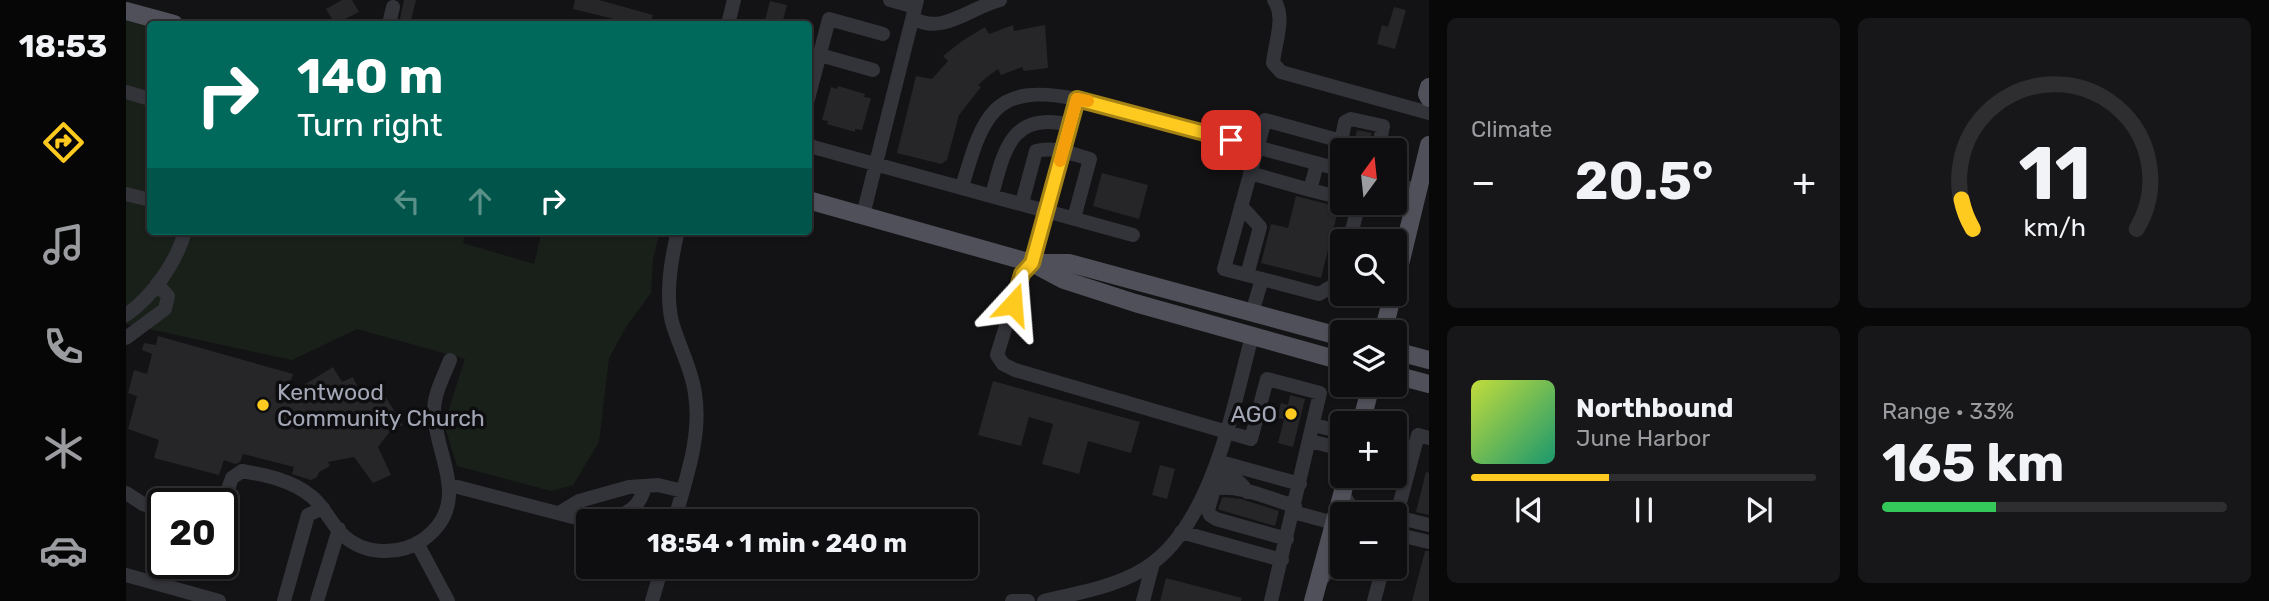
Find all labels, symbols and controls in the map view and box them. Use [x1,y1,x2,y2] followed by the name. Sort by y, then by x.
[19,27,107,65] text: 18:53
[297,47,443,105] text: 140 m
[182,49,273,140] icon: right
[297,106,442,144] text: Turn right
[1201,110,1261,170] pin
[1471,115,1552,143] text: Climate
[39,118,88,167] icon: directions
[1212,121,1250,159] icon: arrive
[2018,131,2091,217] text: 11
[1330,138,1407,215] north arrow
[1330,138,1407,579] map controls
[1575,150,1713,212] text: 20.5°
[1471,159,1496,205] text: −
[1792,159,1816,205] text: +
[388,182,426,220] icon: left
[461,182,499,220] icon: ahead
[534,182,572,220] icon: right
[2023,213,2086,242] text: km/h
[39,220,88,269] icon: music
[1330,229,1407,306] button: search
[976,267,1050,341] position arrow
[1330,320,1407,397] button: layers
[39,322,88,371] icon: phone
[277,378,485,432] place label: Kentwood Community Church
[1576,393,1734,424] text: Northbound
[255,397,271,413] marker: Kentwood Community Church
[1882,397,2014,425] text: Range · 33%
[1231,400,1277,428] place label: AGO
[1283,406,1299,422] marker: AGO
[1330,411,1407,488] button: +
[39,424,88,473] icon: climate
[1576,424,1710,452] text: June Harbor
[1882,432,2064,494] text: 165 km
[147,488,238,579] speed limit sign: 20
[1510,491,1548,529] icon: previous
[1625,491,1663,529] icon: pause
[1740,491,1778,529] icon: next
[1330,502,1407,579] button: −
[39,526,88,575] icon: car
[647,528,907,559] text: 18:54 · 1 min · 240 m

